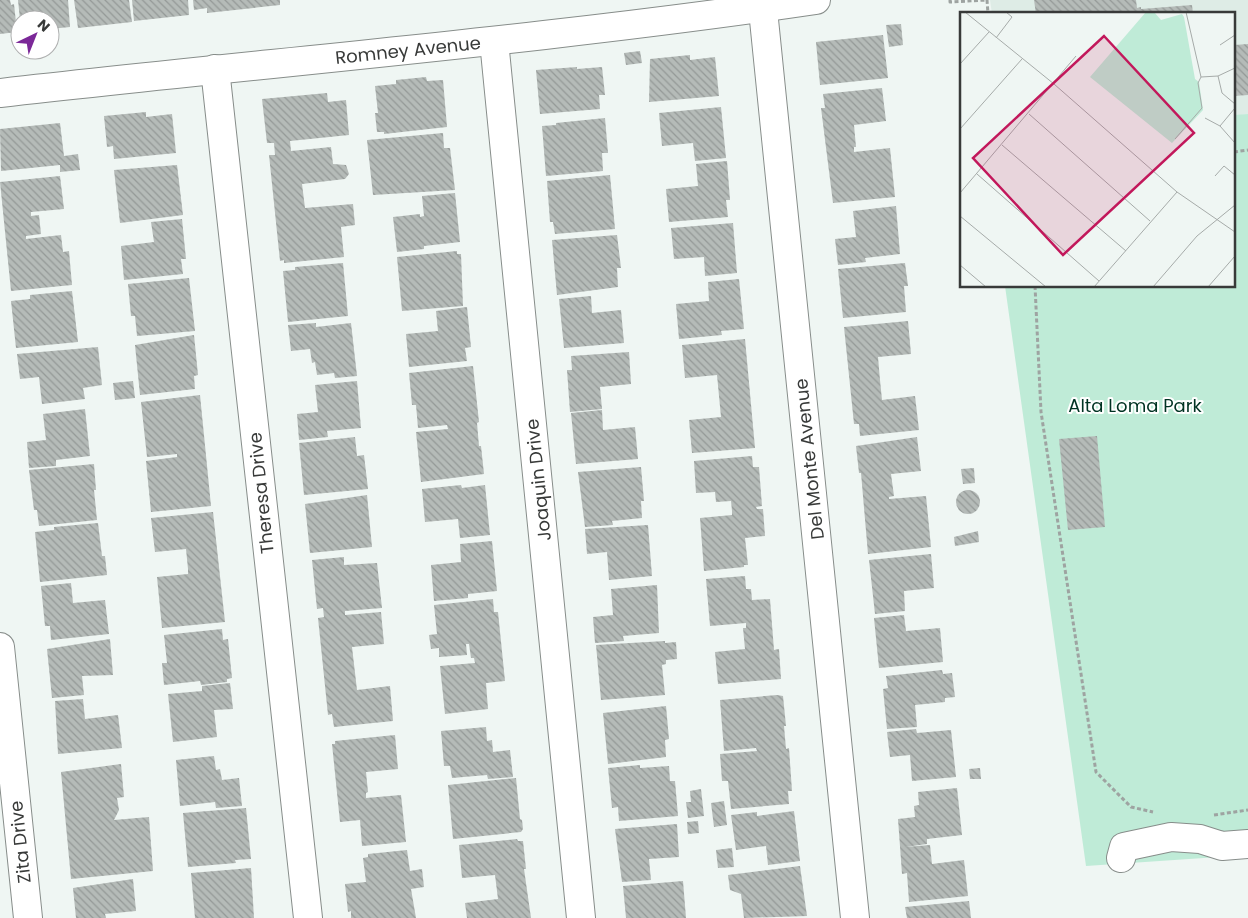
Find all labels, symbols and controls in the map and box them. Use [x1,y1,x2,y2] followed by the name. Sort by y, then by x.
[10,10,60,60] north arrow
[960,12,1236,288] inset map
[33,15,55,36] text: N
[334,30,482,70] street label: Romney Avenue
[788,377,830,541] street label: Del Monte Avenue
[1068,393,1202,418] park label: Alta Loma Park
[519,418,557,542] street label: Joaquin Drive
[242,431,280,555] street label: Theresa Drive
[3,800,37,884] street label: Zita Drive

